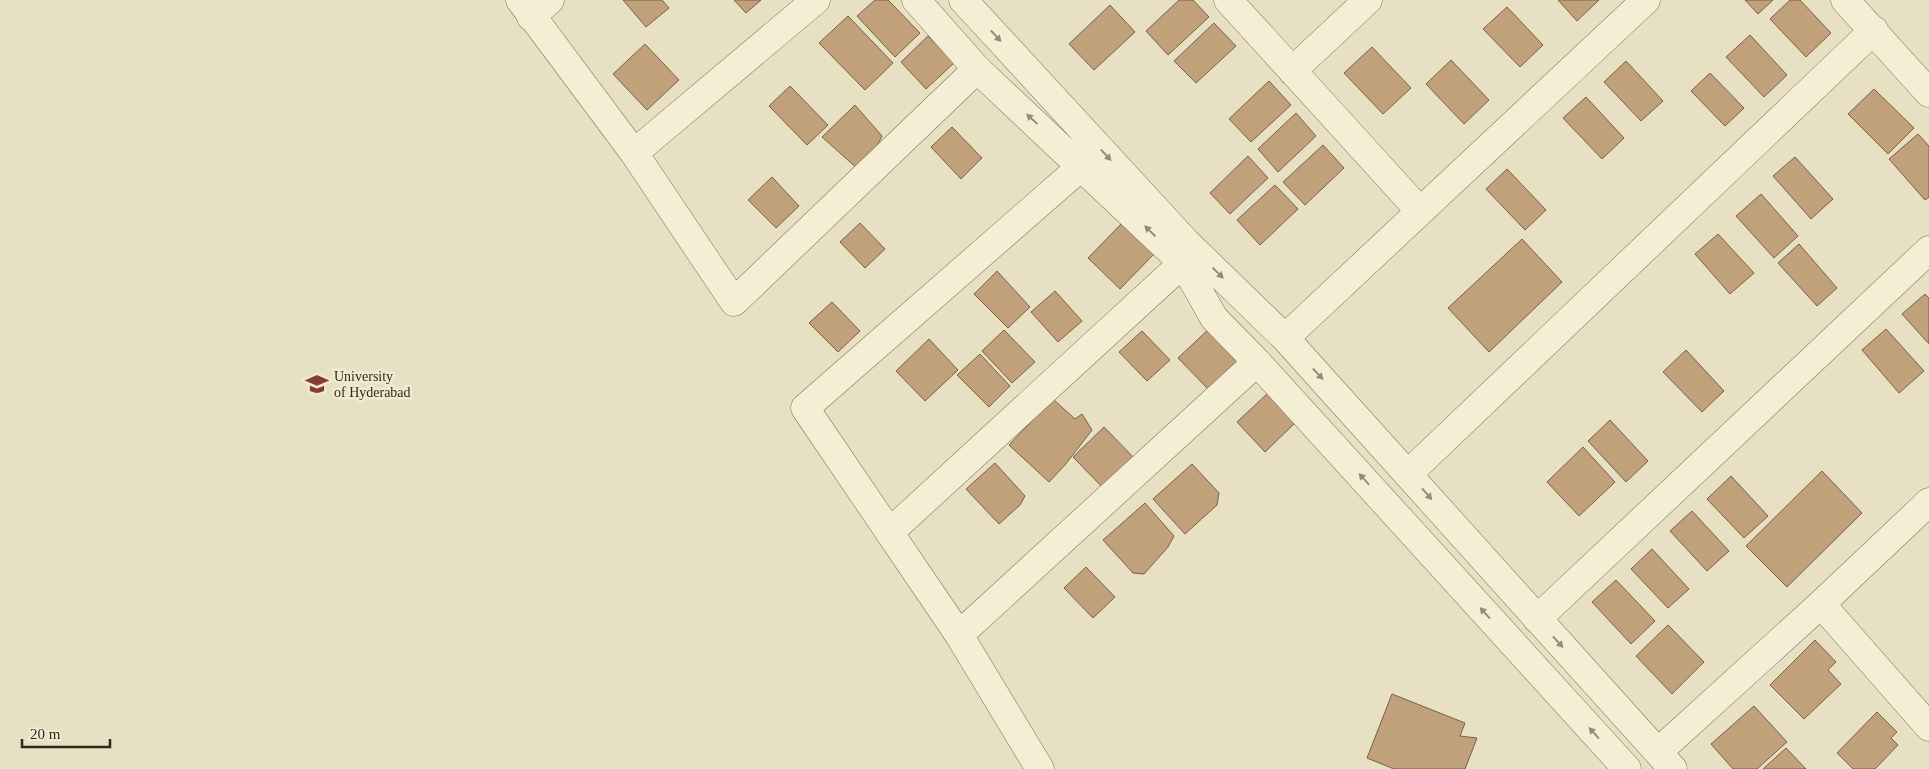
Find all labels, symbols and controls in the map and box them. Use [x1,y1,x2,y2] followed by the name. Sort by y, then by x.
[990,29,1002,41] one-way arrow
[1025,114,1038,125] one-way arrow
[1100,149,1112,161] one-way arrow
[1144,225,1156,237] one-way arrow
[1212,267,1224,279] one-way arrow
[1312,368,1324,380] one-way arrow
[334,369,411,400] place label: University of Hyderabad
[304,371,330,397] school or university icon: University of Hyderabad
[1358,473,1369,486] one-way arrow
[1422,488,1433,501] one-way arrow
[1479,606,1490,619] one-way arrow
[1552,636,1564,648] one-way arrow
[22,716,110,748] scale bar
[30,726,61,742] text: 20 m
[1588,727,1600,739] one-way arrow

